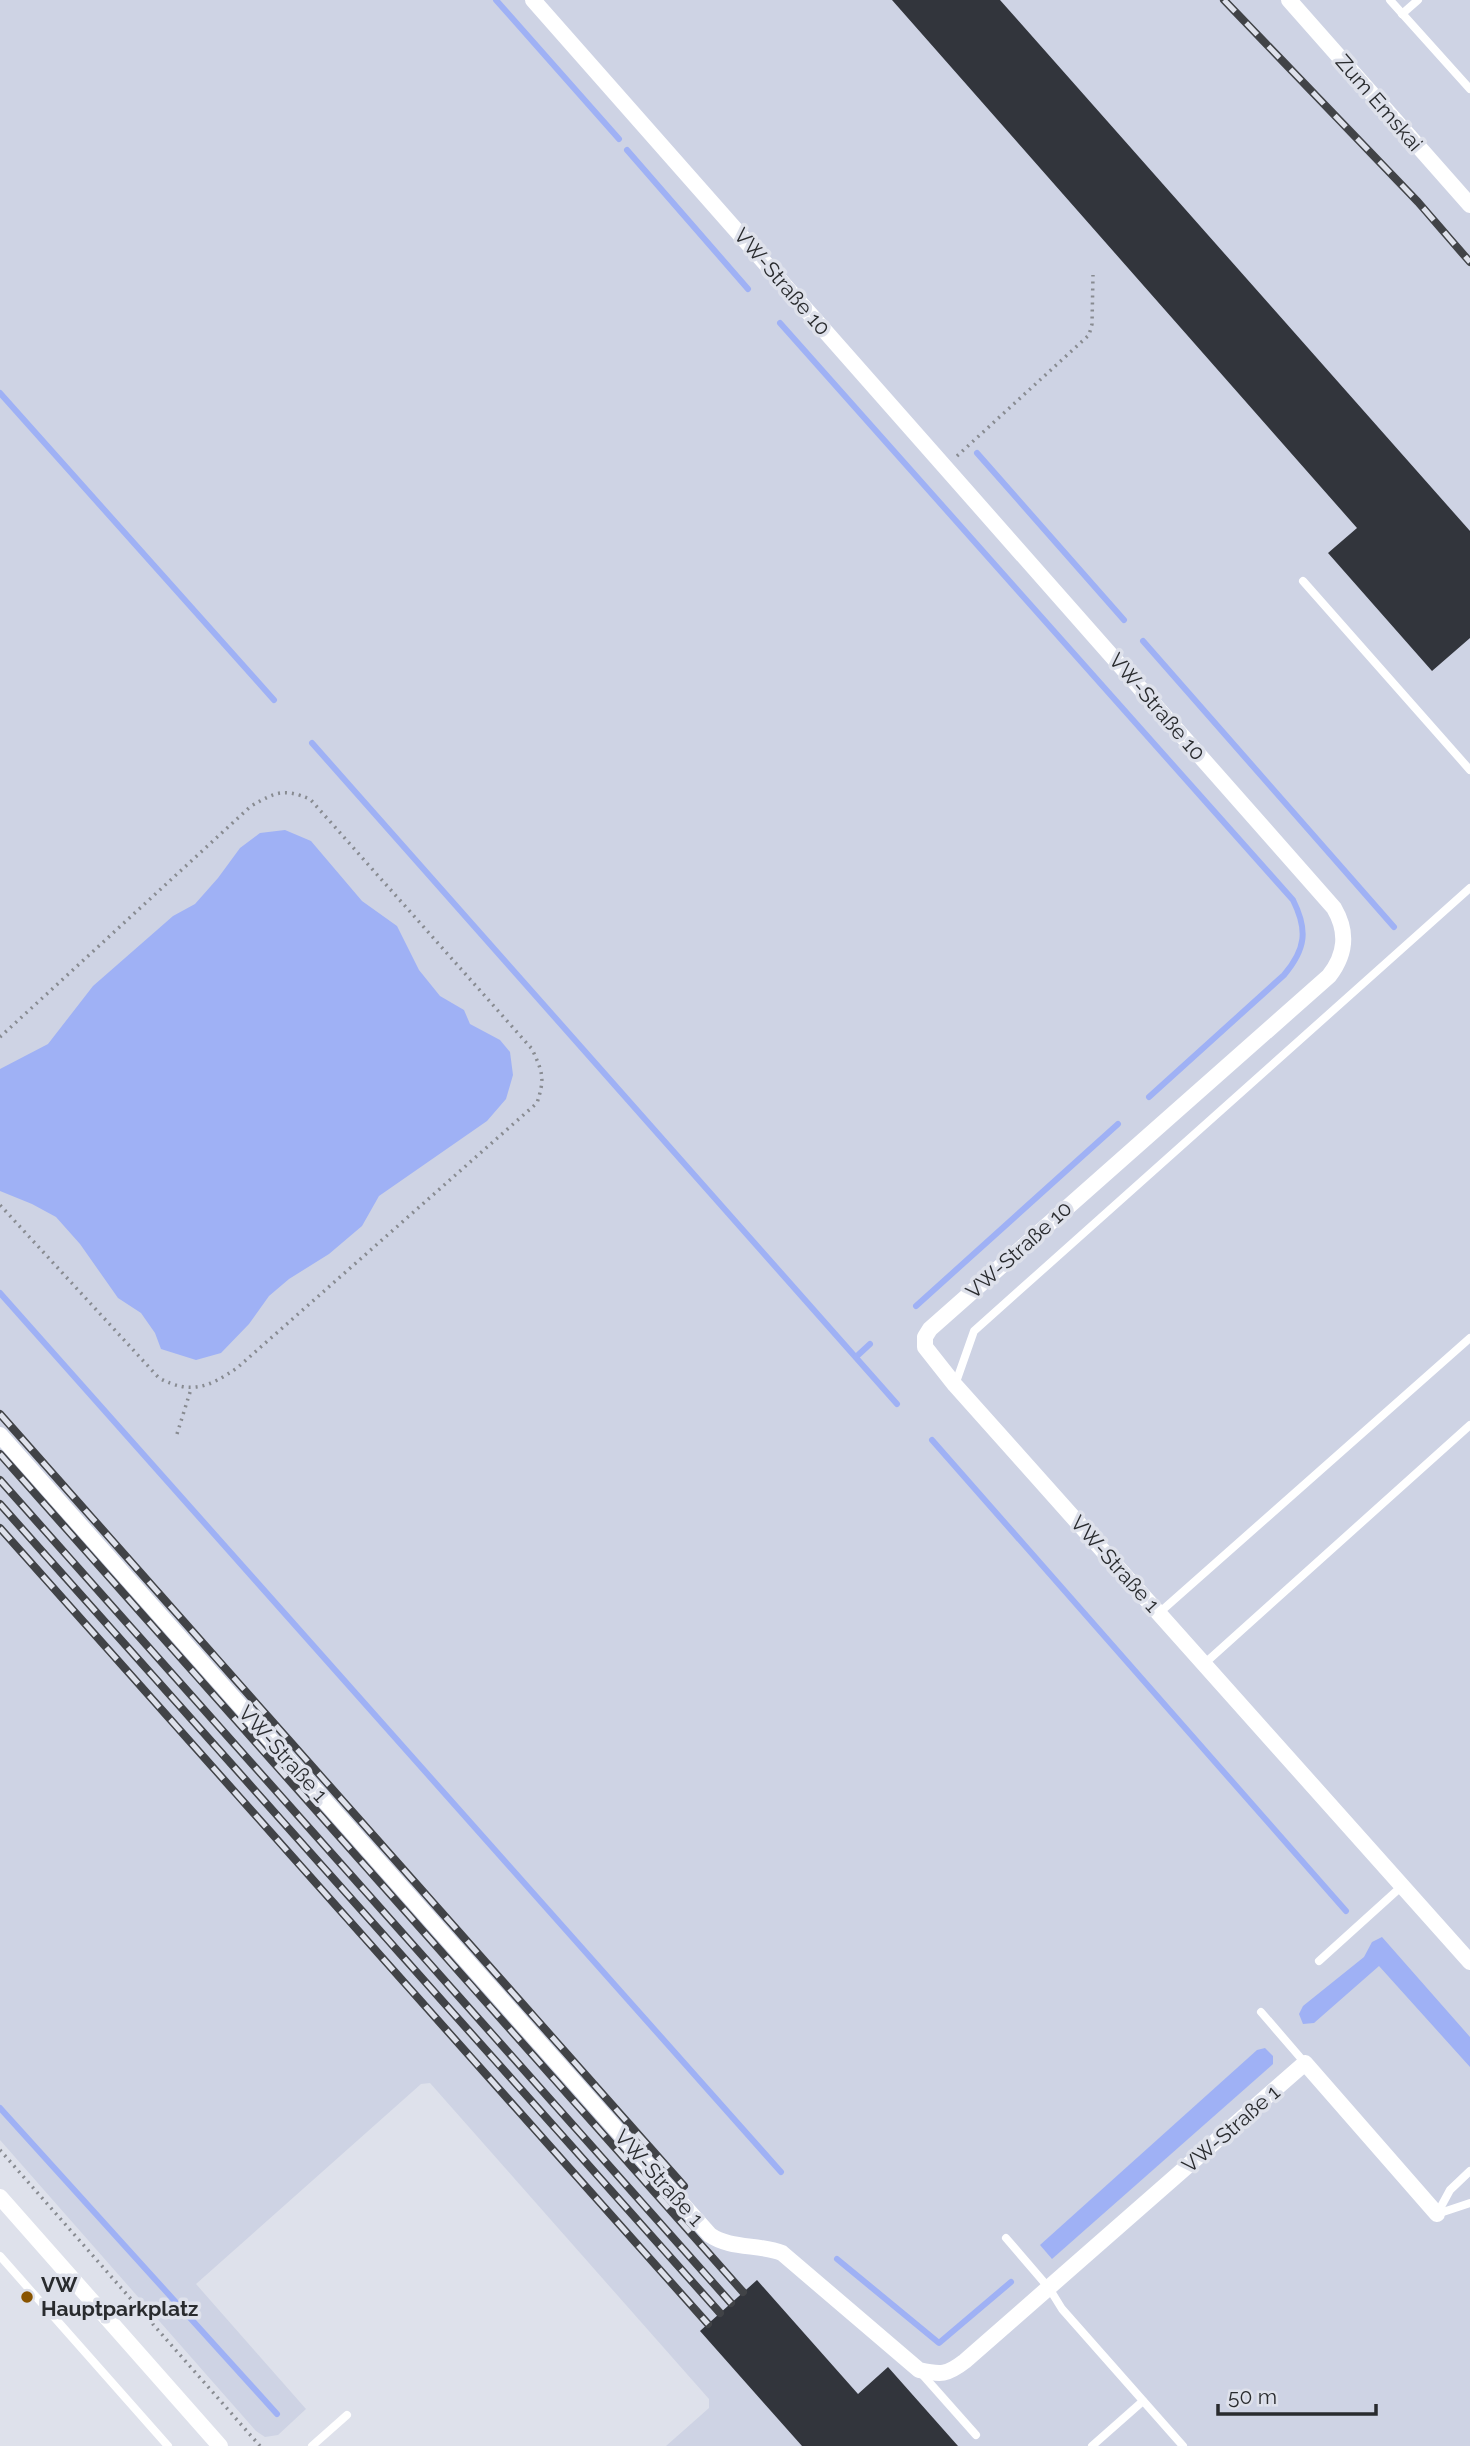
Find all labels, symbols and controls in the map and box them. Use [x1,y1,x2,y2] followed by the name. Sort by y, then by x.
[1331,49,1428,156] street label: Zum Emskai
[729,223,836,340] street label: VW-Straße 10
[1104,648,1211,765] street label: VW-Straße 10
[961,1196,1077,1304] street label: VW-Straße 10
[1066,1510,1165,1617] street label: VW-Straße 1
[234,1700,333,1807] street label: VW-Straße 1
[1177,2080,1285,2178] street label: VW-Straße 1
[610,2124,709,2231] street label: VW-Straße 1
[41,2272,198,2321] place label: VW Hauptparkplatz
[19,2289,35,2305] marker: VW Hauptparkplatz
[1218,2372,1376,2416] scale bar
[1228,2384,1277,2409] text: 50 m

